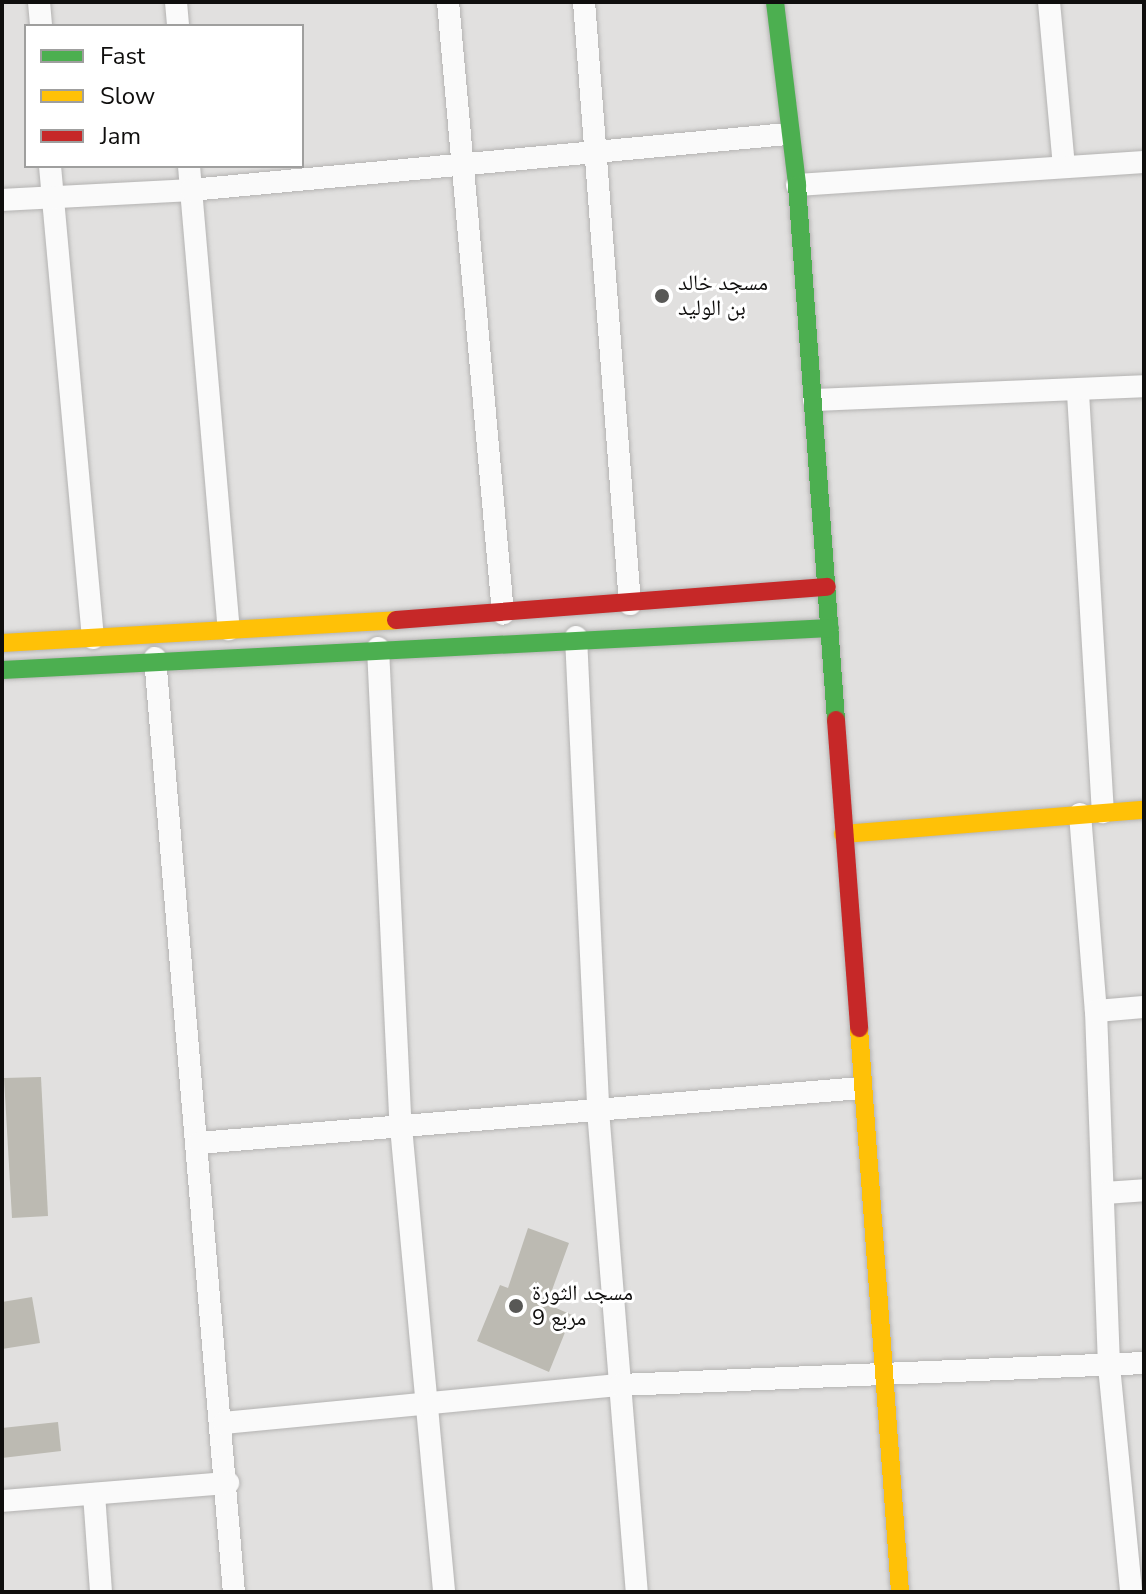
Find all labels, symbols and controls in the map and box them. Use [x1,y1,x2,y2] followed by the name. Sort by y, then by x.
[24,24,304,168] legend
[100,40,145,72] text: Fast
[100,80,155,112] text: Slow
[100,120,141,152] text: Jam
[678,270,768,322] place label: مسجد خالد بن الوليد
[653,287,671,305] marker: مسجد خالد بن الوليد
[532,1280,633,1332] place label: مسجد الثورة مربع 9
[507,1297,525,1315] marker: مسجد الثورة مربع 9

